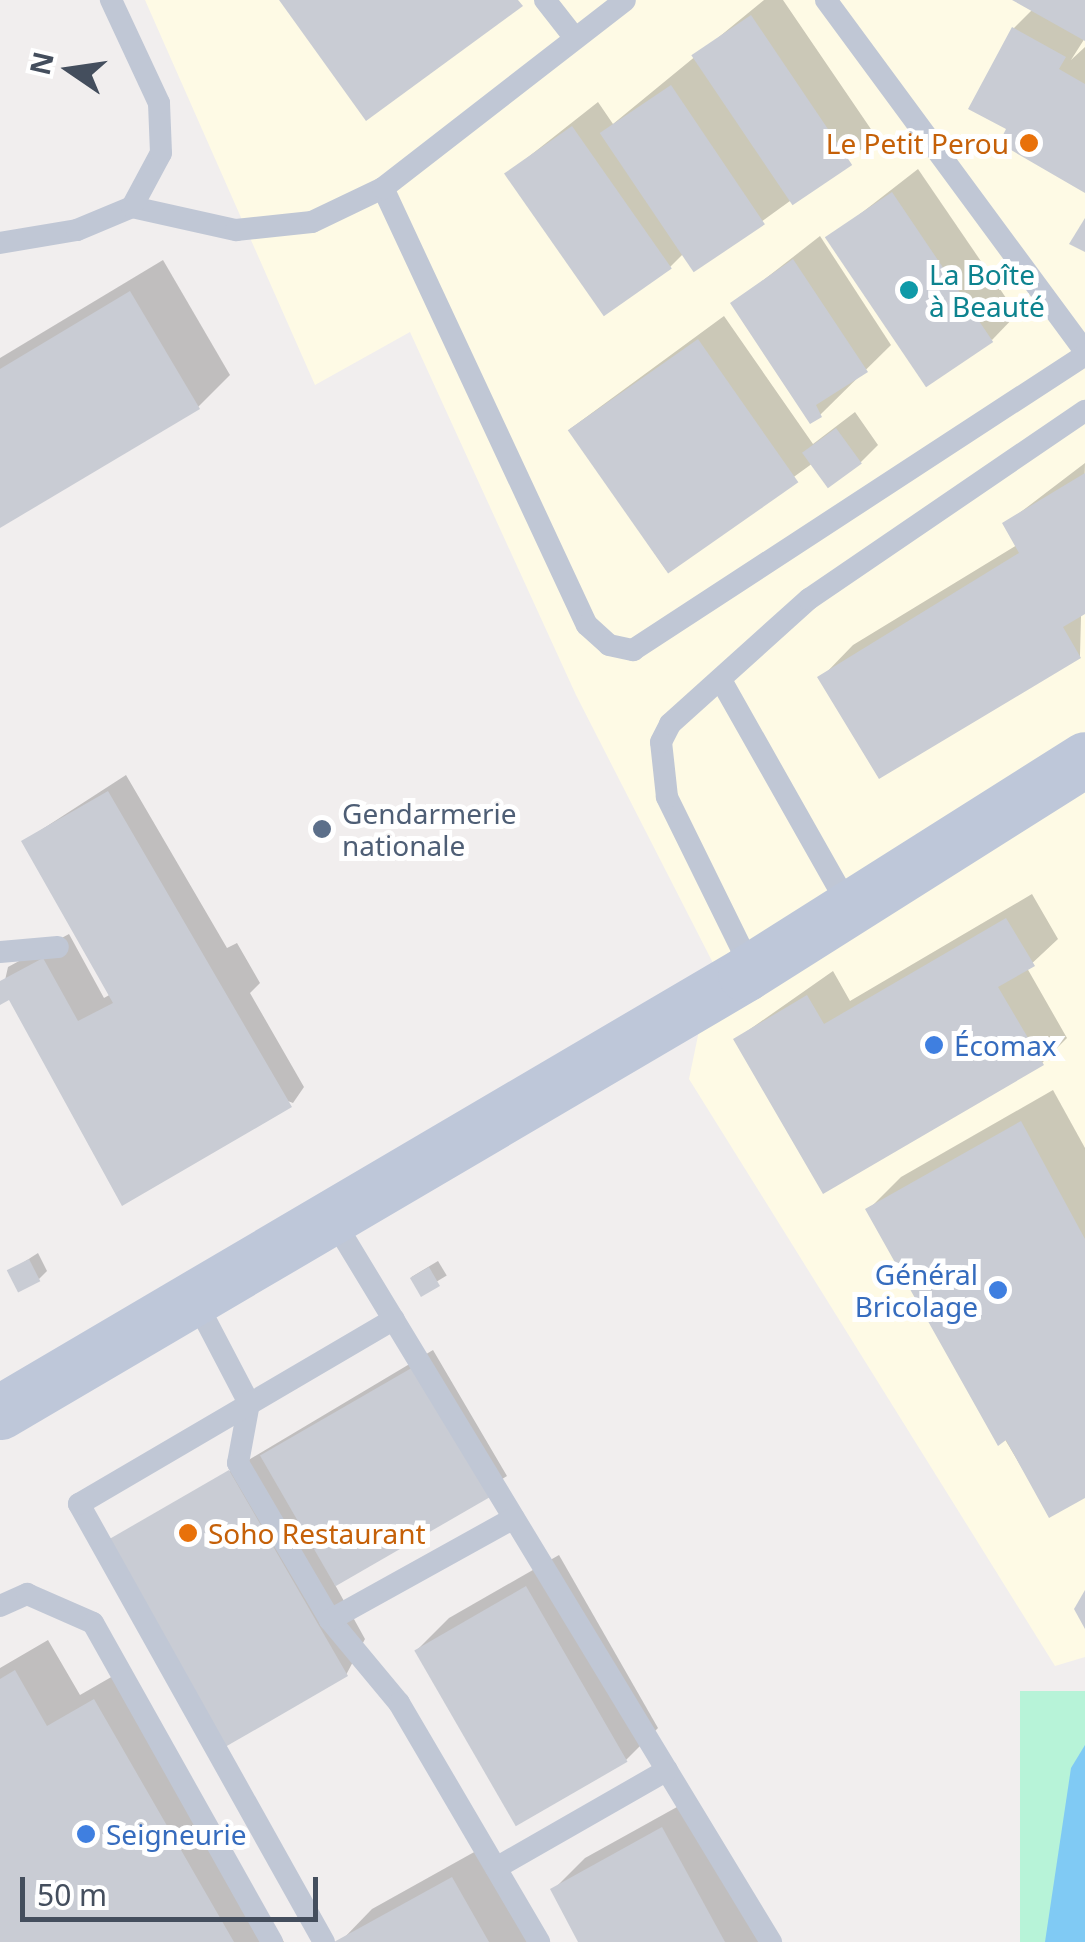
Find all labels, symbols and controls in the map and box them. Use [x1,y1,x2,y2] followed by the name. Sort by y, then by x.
[20,20,120,120] north arrow
[20,48,62,79] text: N
[826,126,1009,160] place label: Le Petit Perou
[1018,132,1040,154] marker: Le Petit Perou
[929,257,1045,323] place label: La Boîte à Beauté
[898,279,920,301] marker: La Boîte à Beauté
[342,796,517,862] place label: Gendarmerie nationale
[311,818,333,840] marker: Gendarmerie nationale
[954,1028,1057,1062] place label: Écomax
[923,1034,945,1056] marker: Écomax
[855,1257,978,1323] place label: Général Bricolage
[987,1279,1009,1301] marker: Général Bricolage
[208,1516,426,1550] place label: Soho Restaurant
[177,1522,199,1544] marker: Soho Restaurant
[106,1817,247,1851] place label: Seigneurie
[75,1823,97,1845] marker: Seigneurie
[25,1857,322,1919] scale bar
[37,1874,107,1915] text: 50 m

